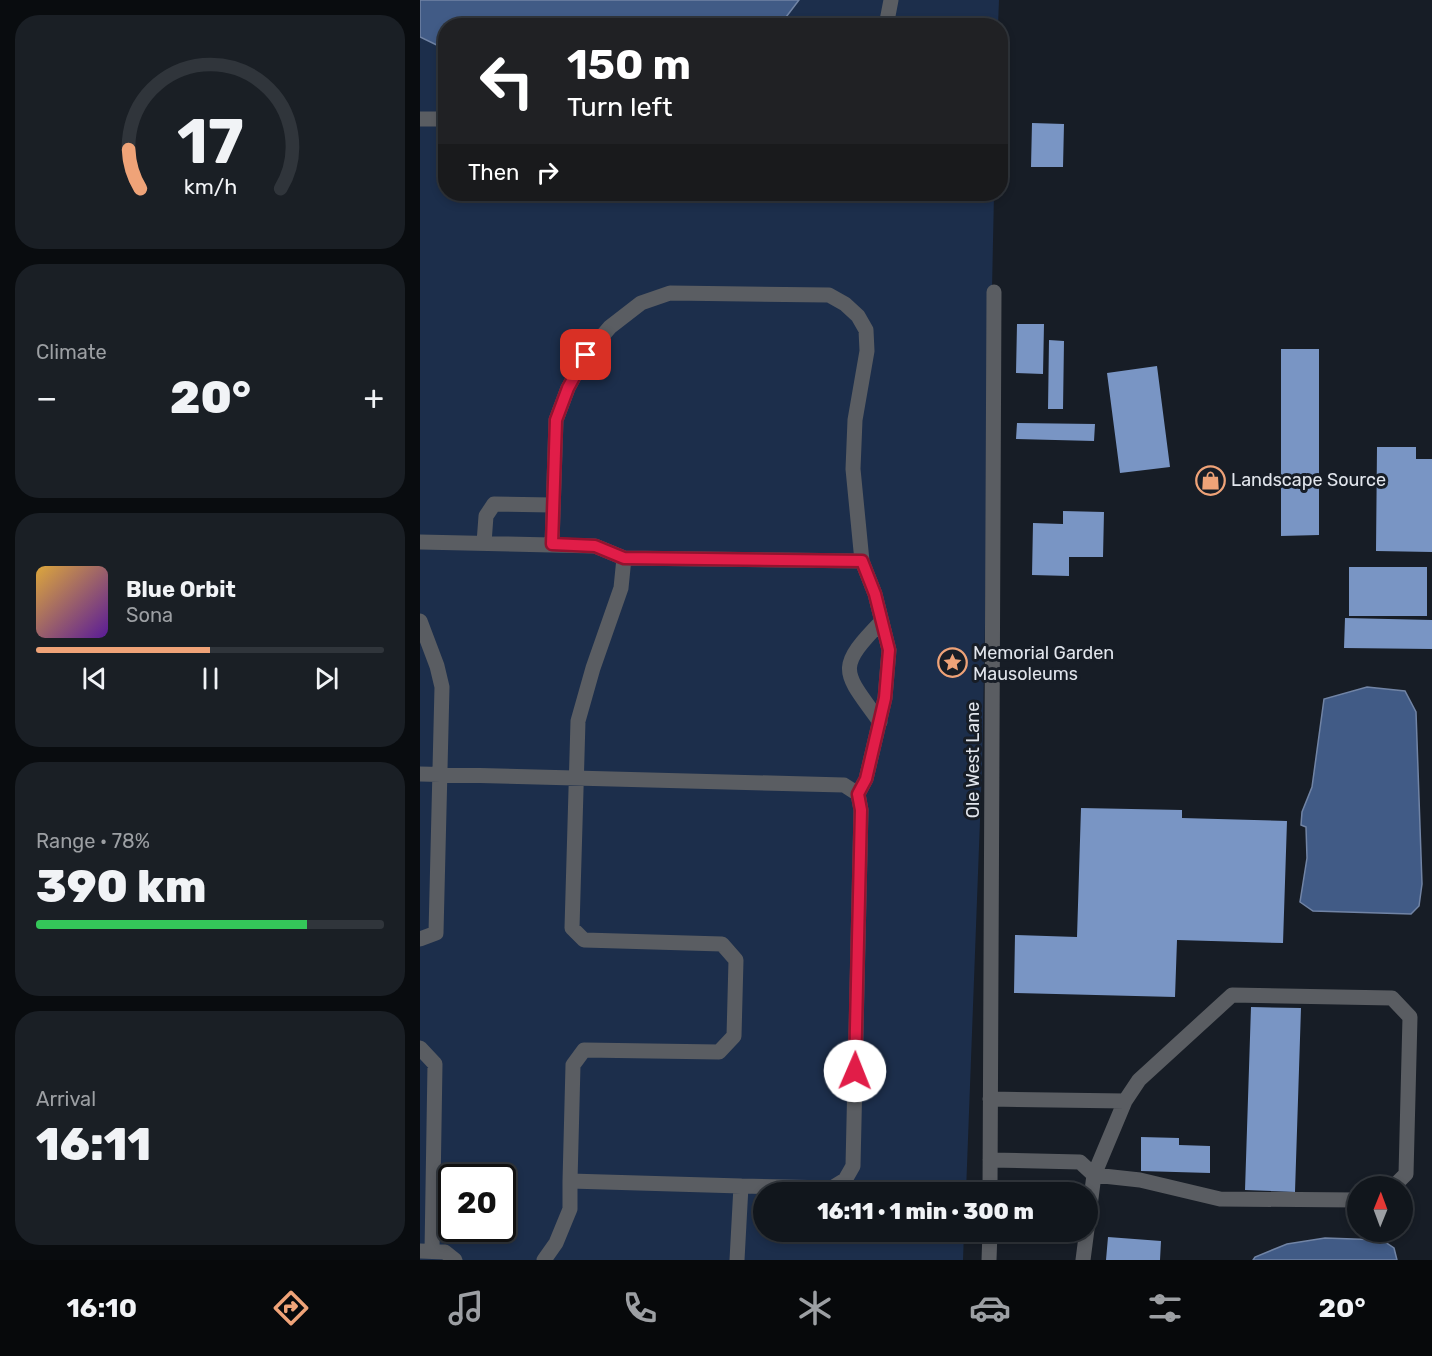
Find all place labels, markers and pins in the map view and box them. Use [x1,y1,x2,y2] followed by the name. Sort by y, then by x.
[560,329,611,380] pin
[1194,464,1226,496] shop icon: Landscape Source
[1231,469,1386,491] place label: Landscape Source
[973,642,1114,685] place label: Memorial Garden Mausoleums
[936,647,968,679] place icon: Memorial Garden Mausoleums

